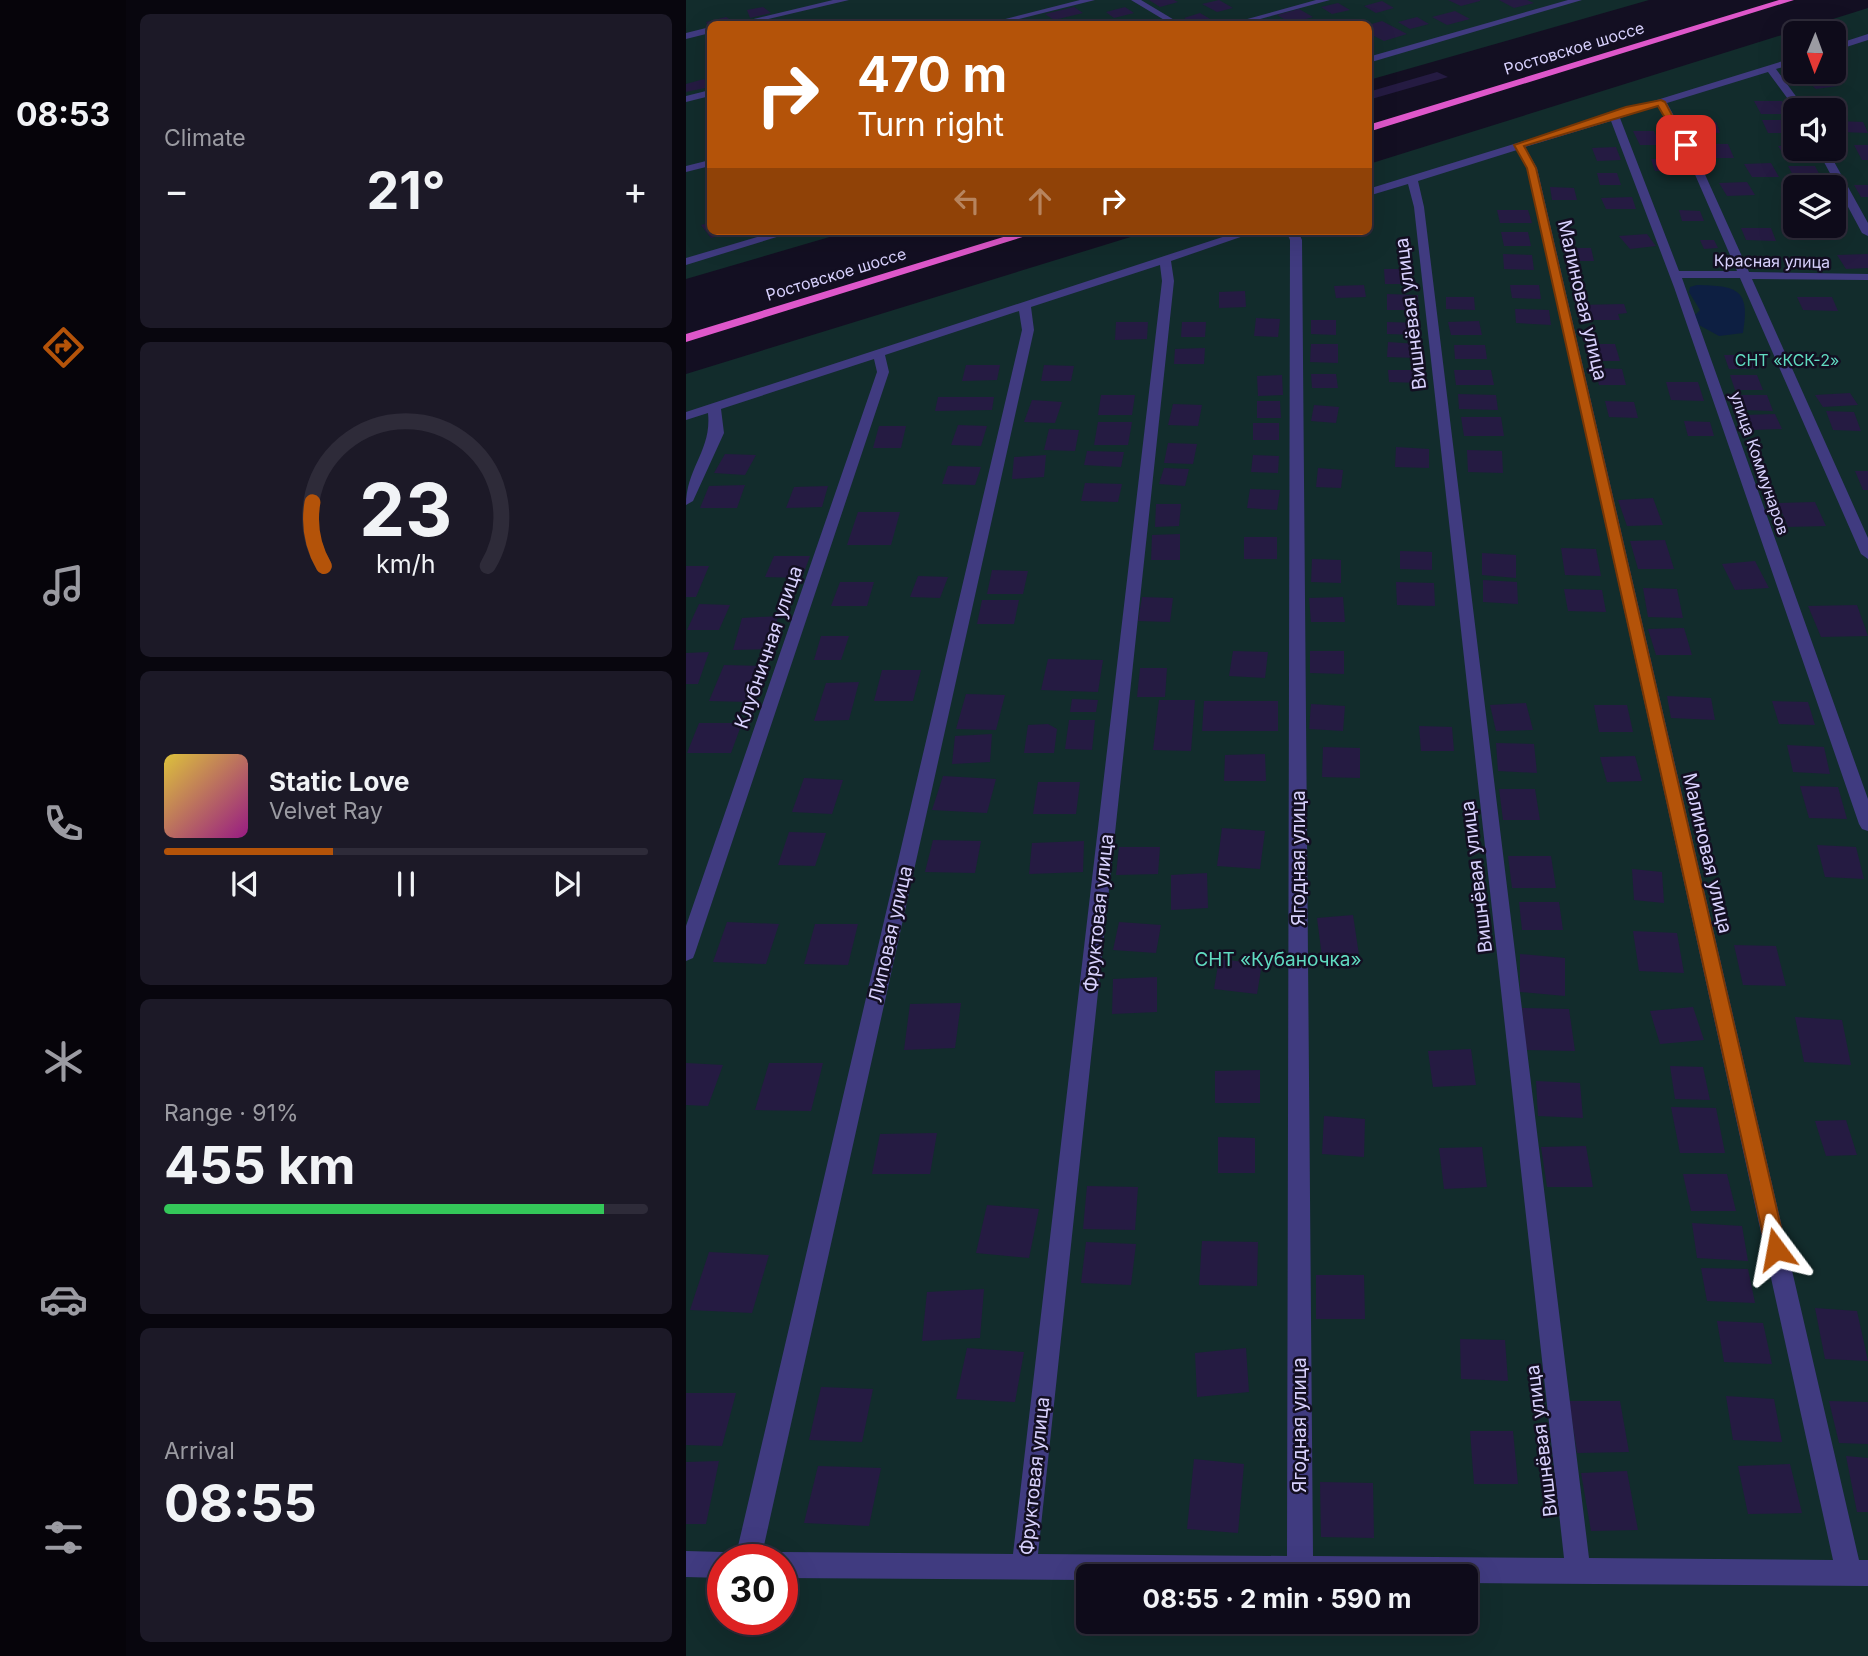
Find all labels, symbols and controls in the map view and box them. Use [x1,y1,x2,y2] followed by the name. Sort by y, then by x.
[1501,17,1647,79] street label: Ростовское шоссе
[1783,21,1846,84] north arrow
[1783,21,1846,238] map controls
[857,45,1007,104] text: 470 m
[742,49,833,140] icon: right
[16,95,110,134] text: 08:53
[1783,98,1846,161] button: sound
[857,105,1004,144] text: Turn right
[1656,115,1716,175] pin
[164,124,246,152] text: Climate
[1667,126,1705,164] icon: arrive
[366,159,446,222] text: 21°
[164,167,189,213] text: −
[623,167,648,213] text: +
[1783,175,1846,238] button: layers
[948,182,986,220] icon: left
[1021,182,1059,220] icon: ahead
[1094,182,1132,220] icon: right
[1553,218,1612,383] street label: Малиновая улица
[1390,237,1431,391] street label: Вишнёвая улица
[763,243,909,305] street label: Ростовское шоссе
[1714,250,1830,272] street label: Красная улица
[39,323,88,372] icon: directions
[1735,350,1839,370] park label: СНТ «КСК-2»
[1726,389,1794,537] street label: улица Коммунаров
[360,465,452,554] text: 23
[376,548,436,578] text: km/h
[39,561,88,610] icon: music
[730,563,807,732] street label: Клубничная улица
[269,766,410,797] text: Static Love
[1678,771,1737,936] street label: Малиновая улица
[1287,790,1310,926] street label: Ягодная улица
[269,797,383,825] text: Velvet Ray
[39,799,88,848] icon: phone
[1456,800,1497,954] street label: Вишнёвая улица
[1079,833,1118,993] street label: Фруктовая улица
[864,864,917,1005] street label: Липовая улица
[226,865,264,903] icon: previous
[387,865,425,903] icon: pause
[548,865,586,903] icon: next
[1194,948,1362,971] park label: СНТ «Кубаночка»
[39,1037,88,1086] icon: climate
[164,1099,298,1127] text: Range · 91%
[164,1134,356,1197] text: 455 km
[1739,1212,1813,1286] position arrow
[39,1275,88,1324] icon: car
[1288,1357,1311,1493] street label: Ягодная улица
[1521,1364,1562,1518] street label: Вишнёвая улица
[1015,1396,1054,1556] street label: Фруктовая улица
[164,1437,235,1465] text: Arrival
[164,1472,317,1535] text: 08:55
[39,1513,88,1562] icon: filters
[707,1544,798,1635] speed limit sign: 30
[1143,1583,1411,1614] text: 08:55 · 2 min · 590 m

